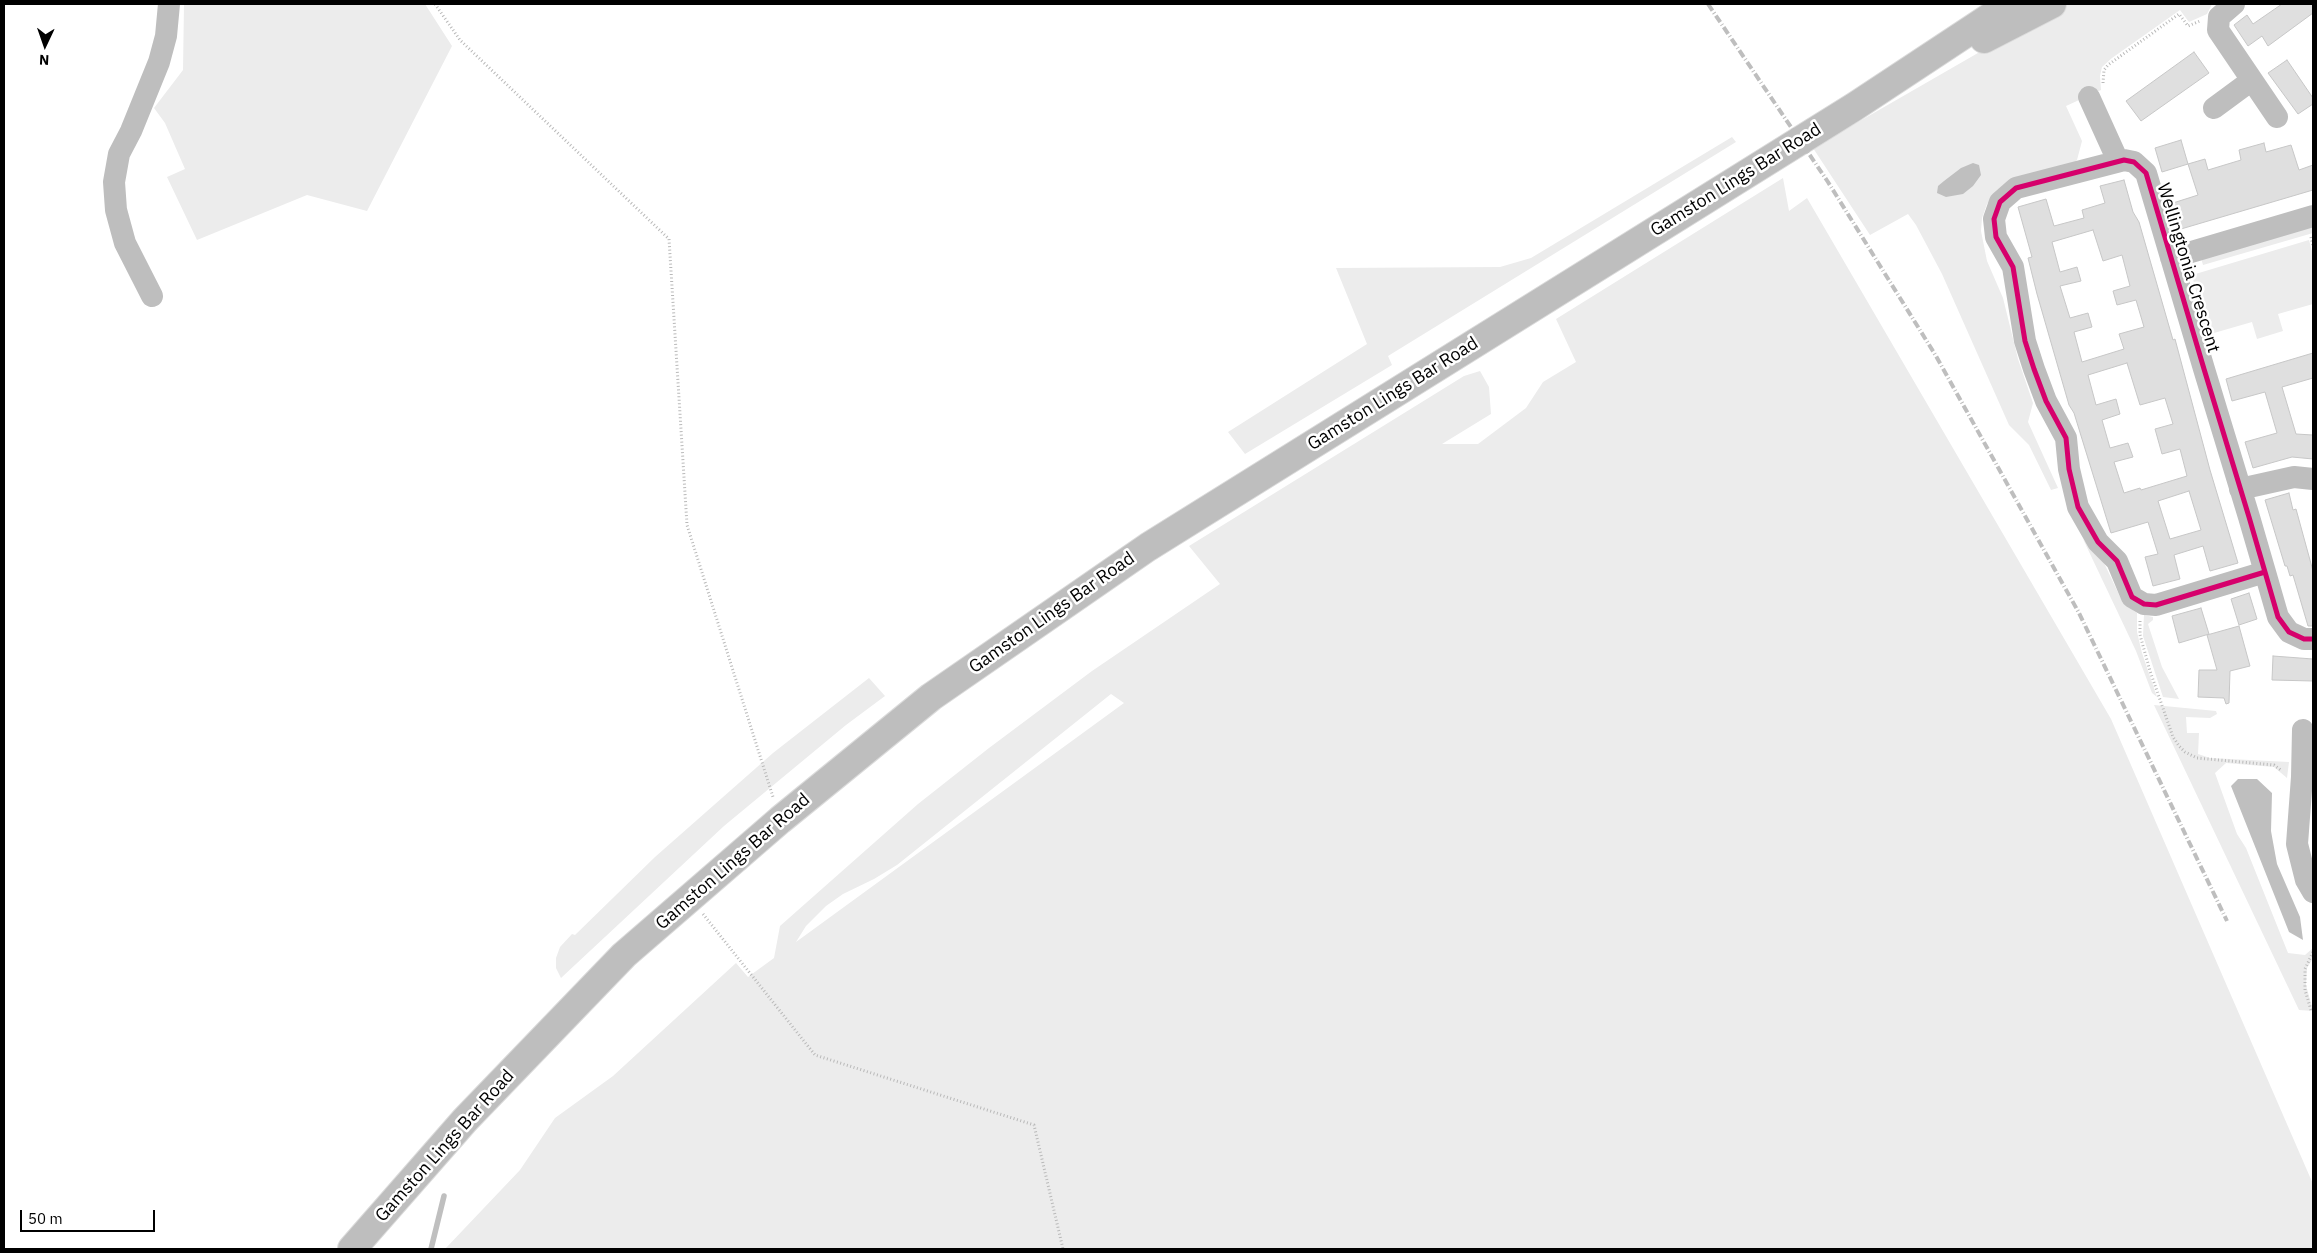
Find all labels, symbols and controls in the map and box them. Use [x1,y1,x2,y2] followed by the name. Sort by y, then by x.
[20,20,70,70] north arrow
[39,51,50,69] text: N
[1647,119,1825,241] street label: Gamston Lings Bar Road
[2152,181,2224,355] street label: Wellingtonia Crescent
[1304,333,1482,455] street label: Gamston Lings Bar Road
[965,548,1139,678] street label: Gamston Lings Bar Road
[652,789,814,935] street label: Gamston Lings Bar Road
[371,1066,519,1226] street label: Gamston Lings Bar Road
[22,1200,158,1232] scale bar
[28,1209,63,1228] text: 50 m

